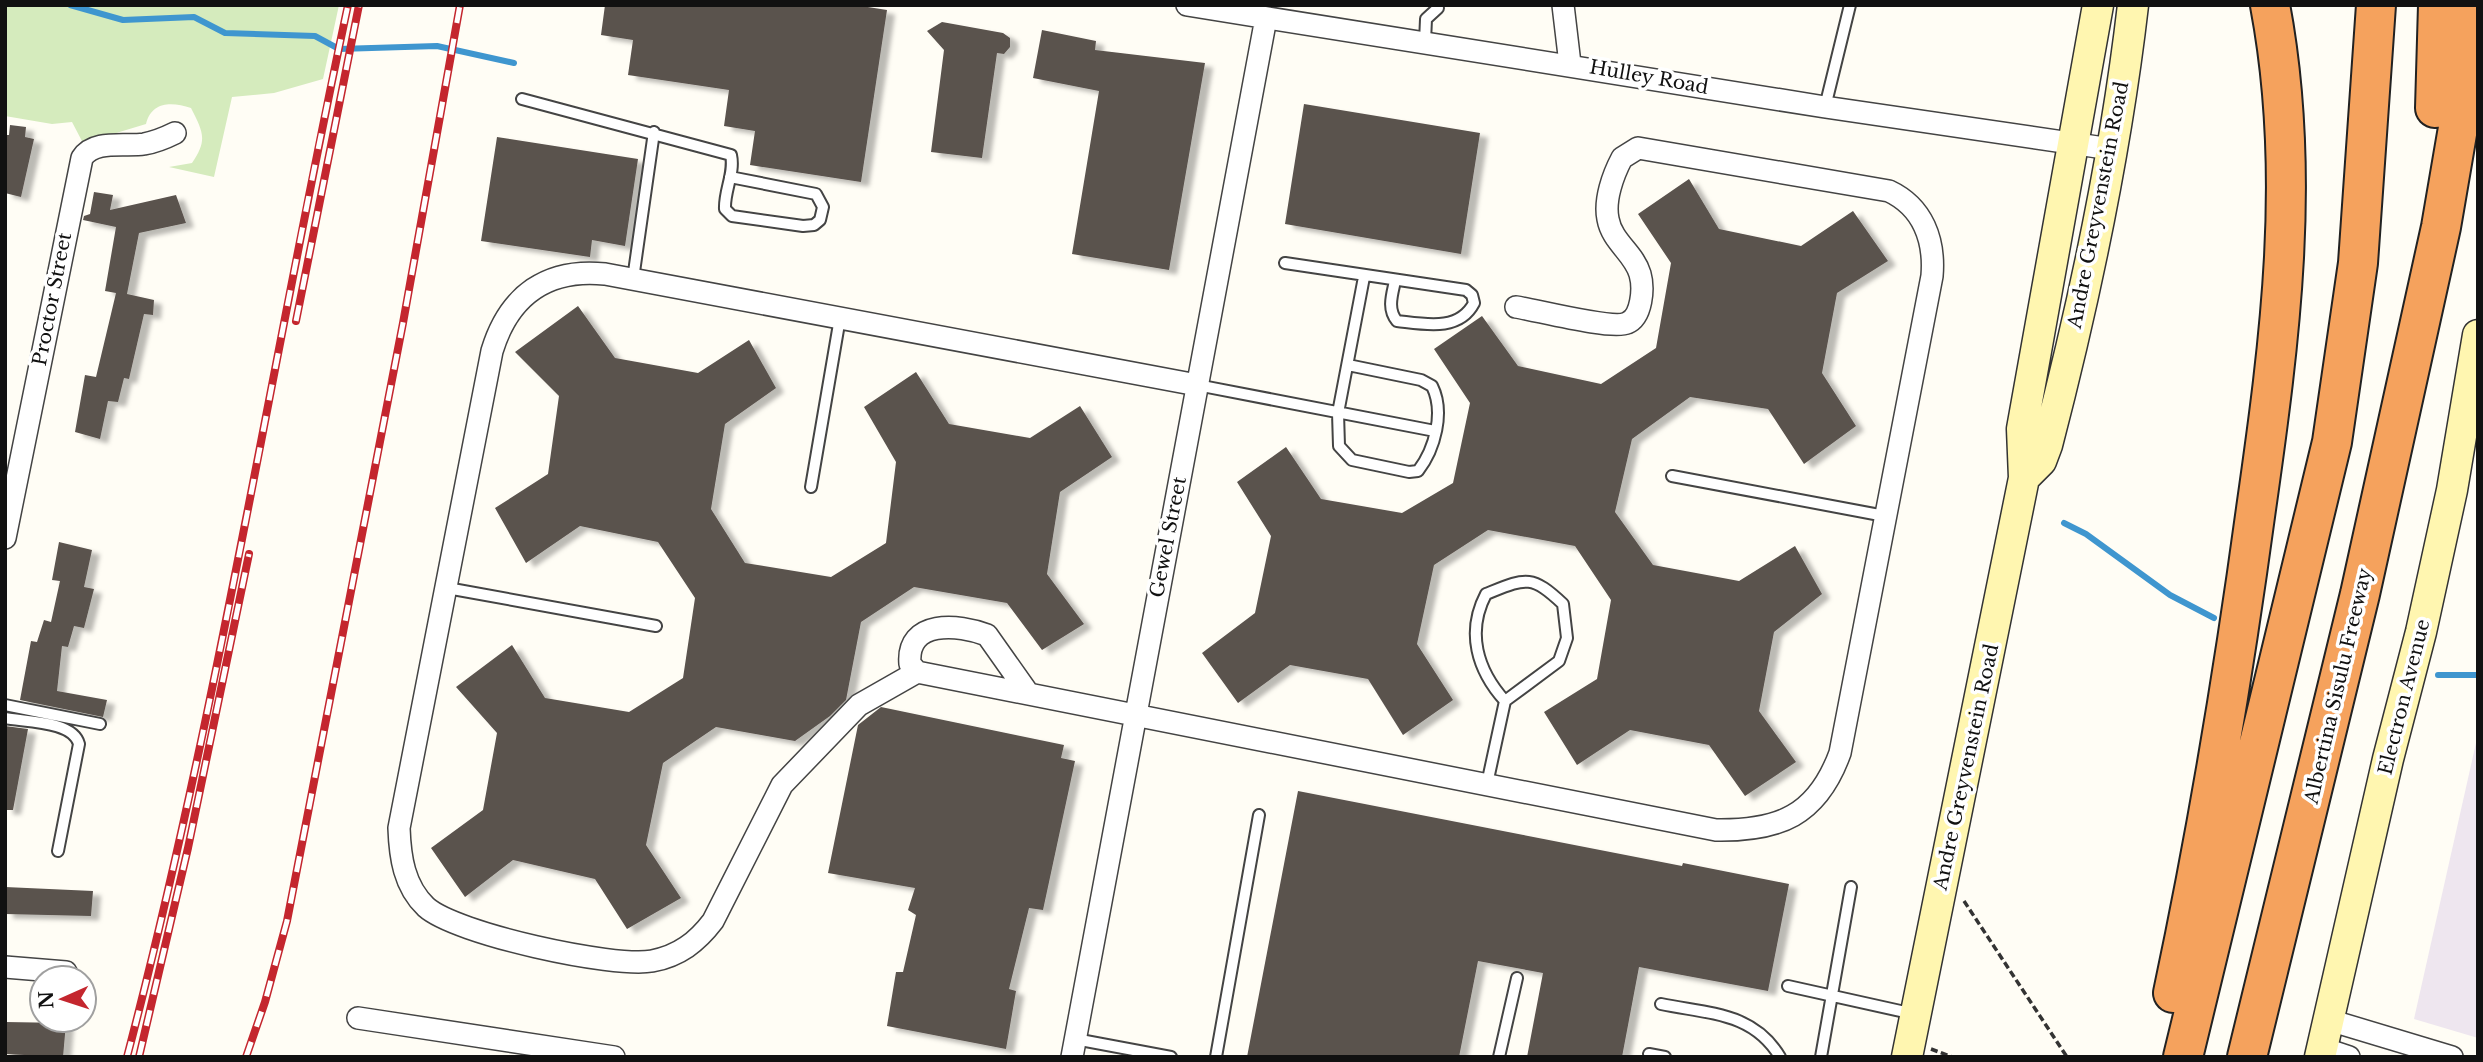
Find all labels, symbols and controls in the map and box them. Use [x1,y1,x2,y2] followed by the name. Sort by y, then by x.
[1588,55,1711,99] street label: Hulley Road
[2063,79,2133,332] street label: Andre Greyvenstein Road
[28,230,76,368] street label: Proctor Street
[1145,474,1191,599] street label: Gewel Street
[2299,566,2376,807] street label: Albertina Sisulu Freeway
[2374,617,2434,777] street label: Electron Avenue
[1928,642,2003,893] street label: Andre Greyvenstein Road
[28,964,98,1034] north arrow
[35,990,58,1009] text: N

